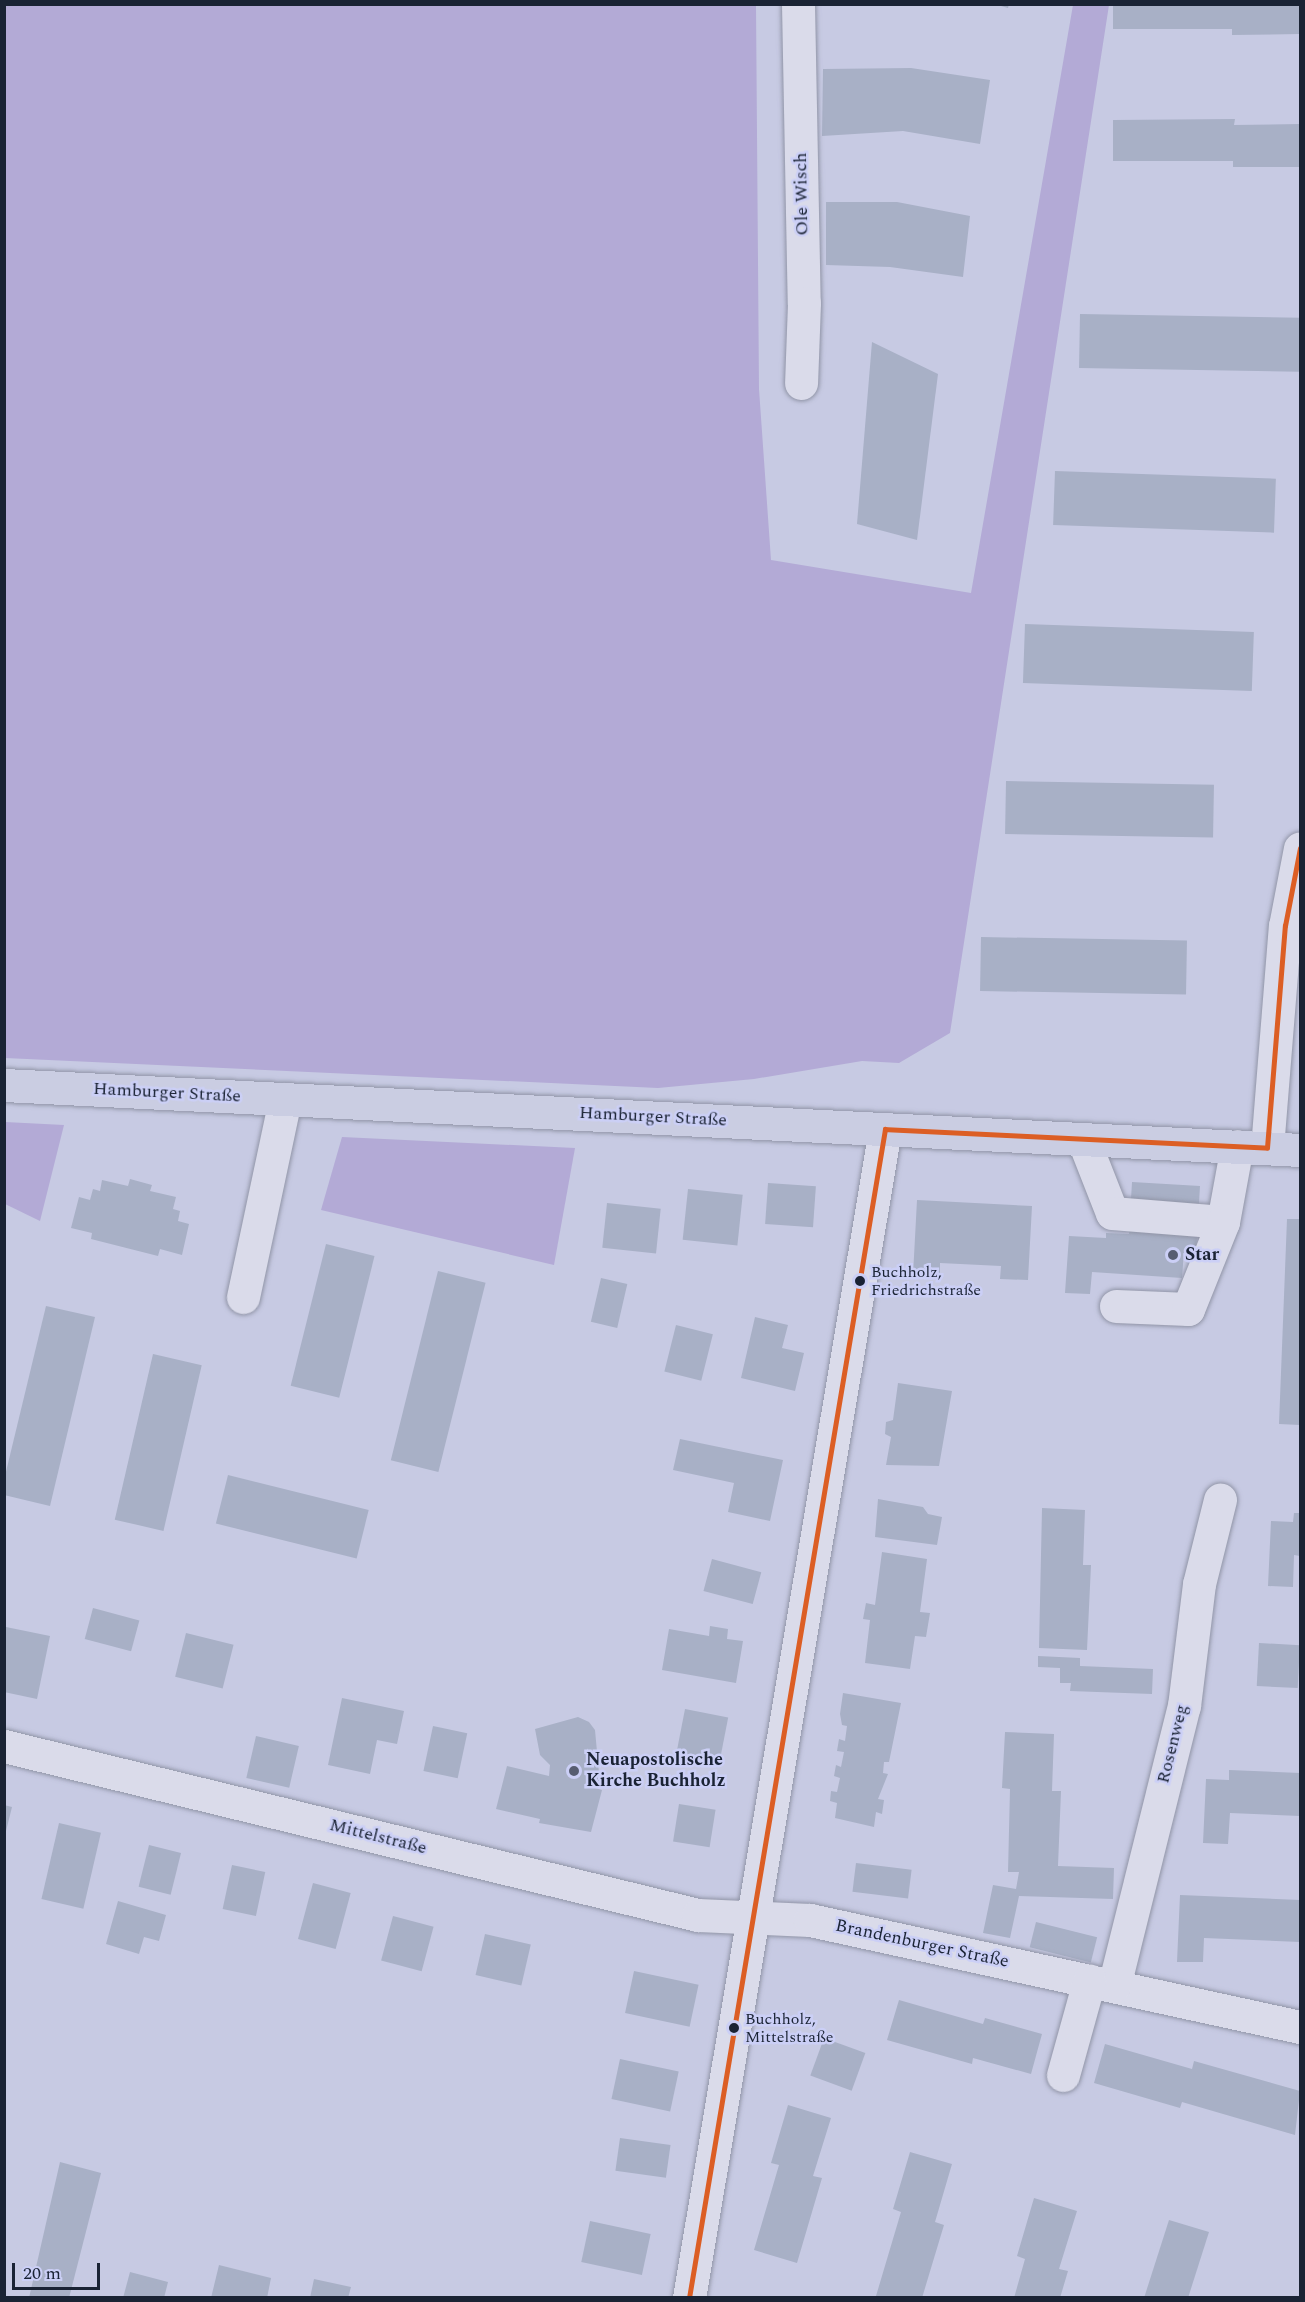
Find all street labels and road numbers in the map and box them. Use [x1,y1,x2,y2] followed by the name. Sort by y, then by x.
[790,152,814,236] street label: Ole Wisch
[93,1078,241,1108] street label: Hamburger Straße
[579,1102,727,1132] street label: Hamburger Straße
[1153,1702,1193,1786] street label: Rosenweg
[327,1814,429,1860] street label: Mittelstraße
[833,1915,1011,1973] street label: Brandenburger Straße

